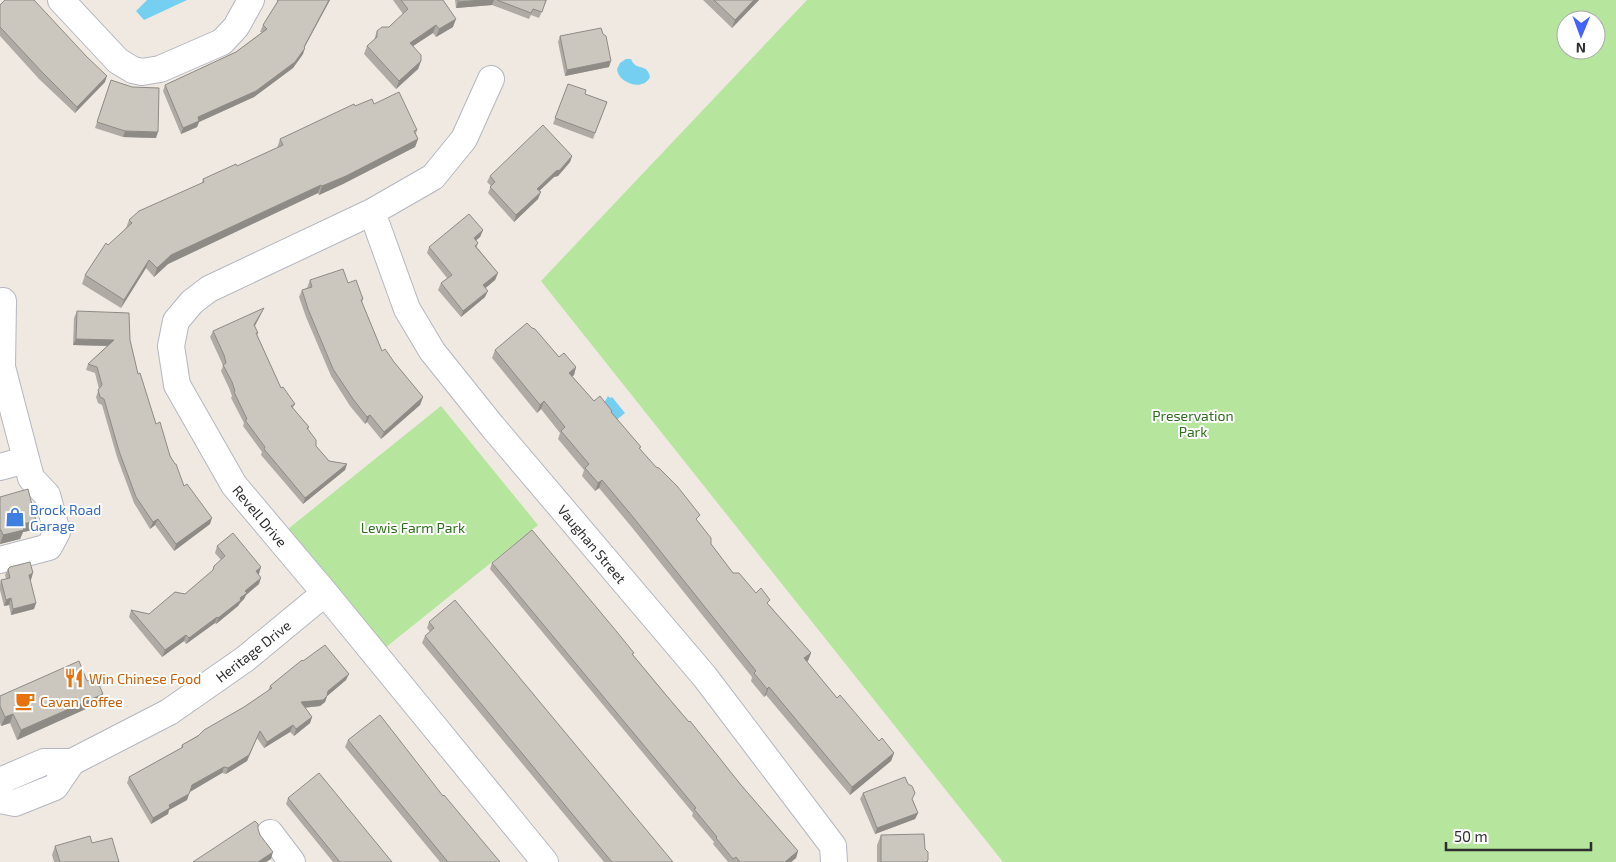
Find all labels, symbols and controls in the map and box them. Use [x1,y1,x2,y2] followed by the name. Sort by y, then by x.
[1556,10,1606,60] north arrow
[1576,40,1586,57] text: N
[1152,407,1234,440] park label: Preservation Park
[229,482,291,550] street label: Revell Drive
[30,501,101,534] place label: Brock Road Garage
[554,501,630,587] street label: Vaughan Street
[4,506,26,528] shop icon: Brock Road Garage
[361,519,465,536] park label: Lewis Farm Park
[212,616,294,686] street label: Heritage Drive
[63,667,85,689] restaurant icon: Win Chinese Food
[89,670,201,687] place label: Win Chinese Food
[14,690,36,712] cafe icon: Cavan Coffee
[40,693,123,710] place label: Cavan Coffee
[1446,820,1591,852] scale bar
[1454,827,1488,845] text: 50 m

